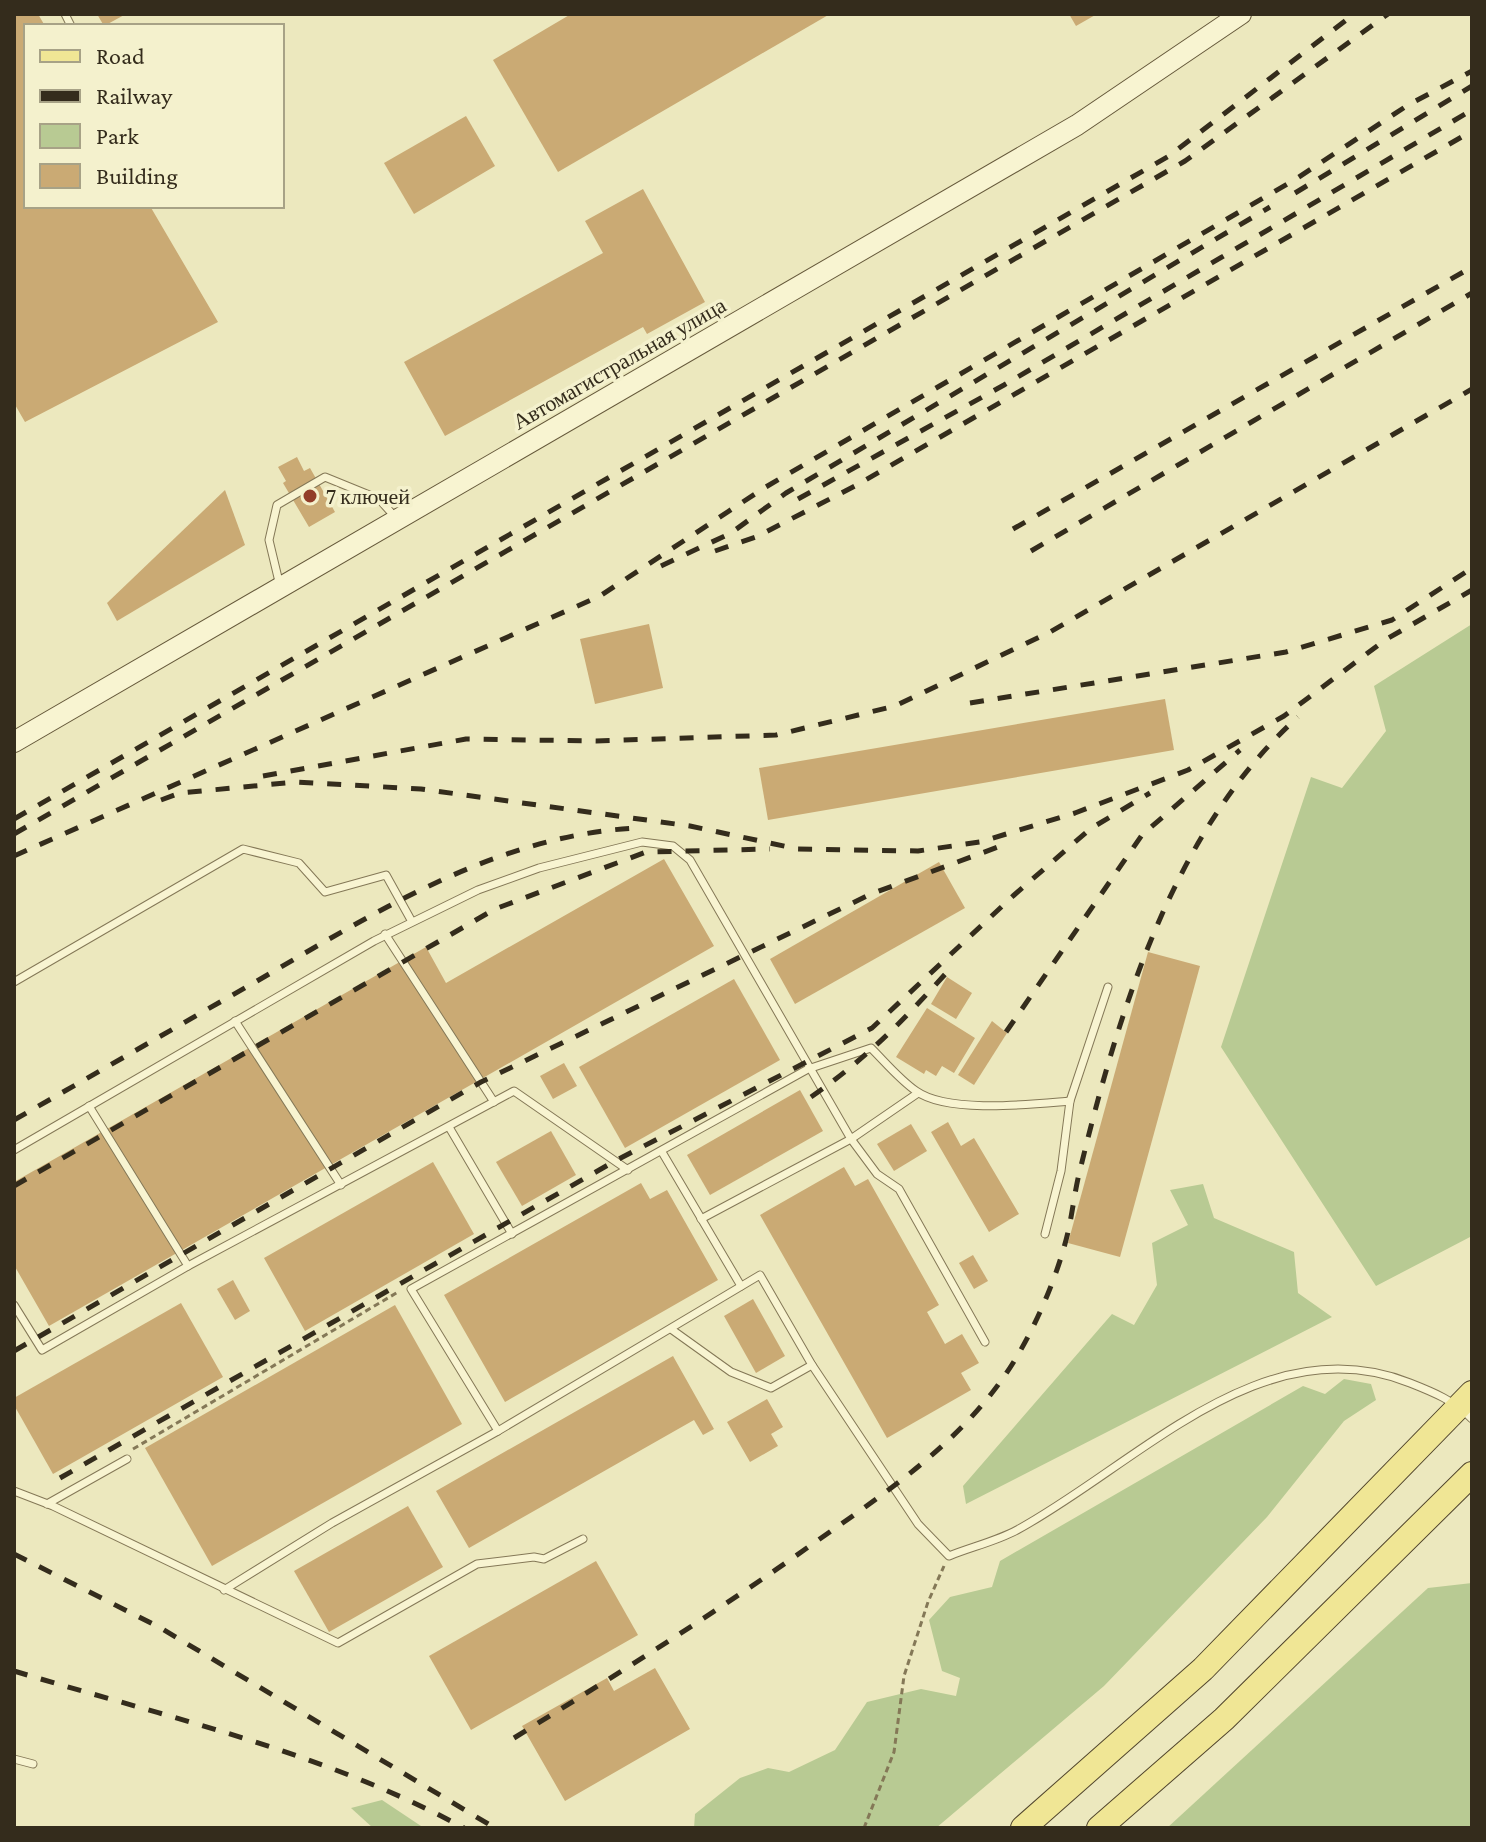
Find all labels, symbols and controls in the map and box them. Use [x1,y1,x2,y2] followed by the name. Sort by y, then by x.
[24,24,284,208] legend
[96,42,145,69] text: Road
[96,82,173,109] text: Railway
[96,122,139,149] text: Park
[96,162,178,189] text: Building
[508,292,730,435] street label: Автомагистральная улица
[326,484,410,509] place label: 7 ключей
[301,487,319,505] marker: 7 ключей

